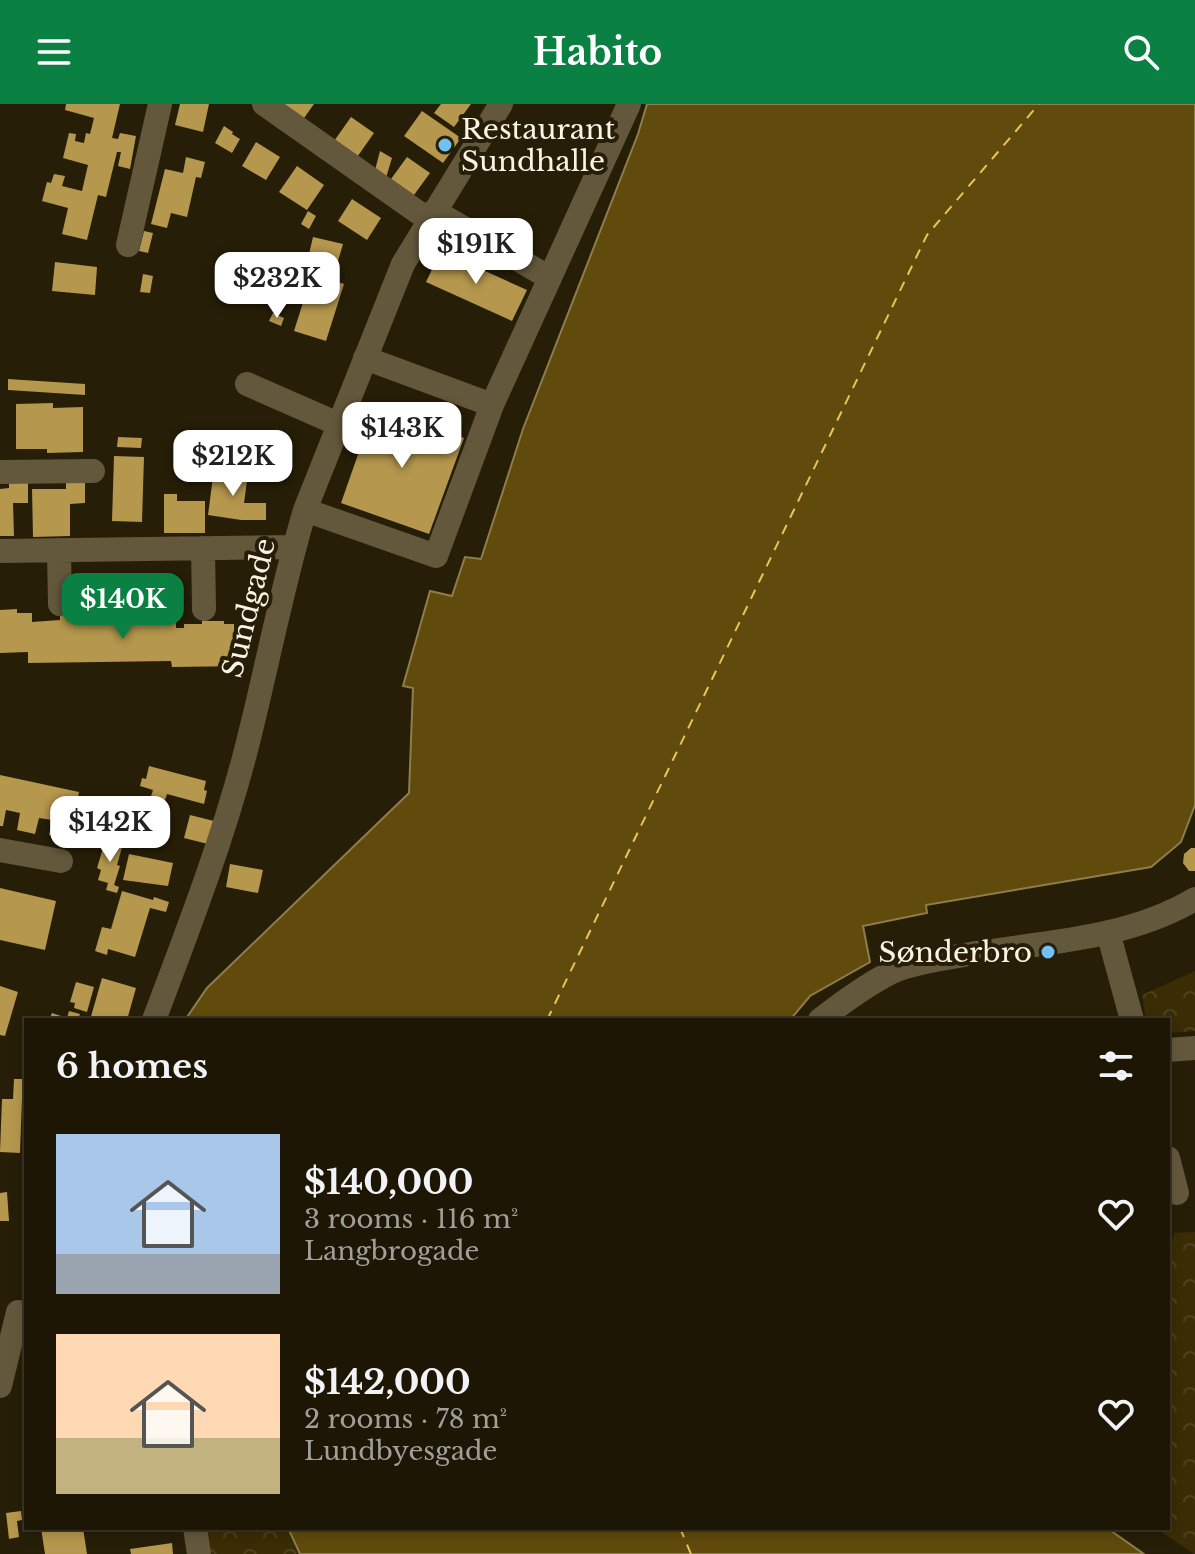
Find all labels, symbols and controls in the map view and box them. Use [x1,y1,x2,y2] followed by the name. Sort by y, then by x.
[32,30,76,74] icon: menu
[533,30,662,75] text: Habito
[1119,30,1163,74] icon: search
[461,112,616,179] place label: Restaurant Sundhalle
[436,136,454,154] marker: Restaurant Sundhalle
[420,218,532,286] pin: $191K
[437,228,515,260] text: $191K
[221,252,333,320] pin: $232K
[233,262,321,294] text: $232K
[346,402,458,470] pin: $143K
[360,412,444,444] text: $143K
[177,430,289,498] pin: $212K
[191,440,275,472] text: $212K
[215,535,283,681] street label: Sundgade
[67,573,179,641] pin: $140K
[80,583,166,615] text: $140K
[54,796,166,864] pin: $142K
[68,806,152,838] text: $142K
[878,935,1032,970] place label: Sønderbro
[1039,943,1057,961] marker: Sønderbro
[1094,1044,1138,1088] icon: filters
[56,1045,208,1087] text: 6 homes
[304,1161,474,1203] text: $140,000
[120,1166,216,1262] icon: home
[1094,1192,1138,1236] icon: heart
[304,1203,518,1235] text: 3 rooms · 116 m²
[304,1235,479,1267] text: Langbrogade
[304,1361,471,1403] text: $142,000
[120,1366,216,1462] icon: home
[1094,1392,1138,1436] icon: heart
[304,1403,507,1435] text: 2 rooms · 78 m²
[304,1435,498,1467] text: Lundbyesgade

